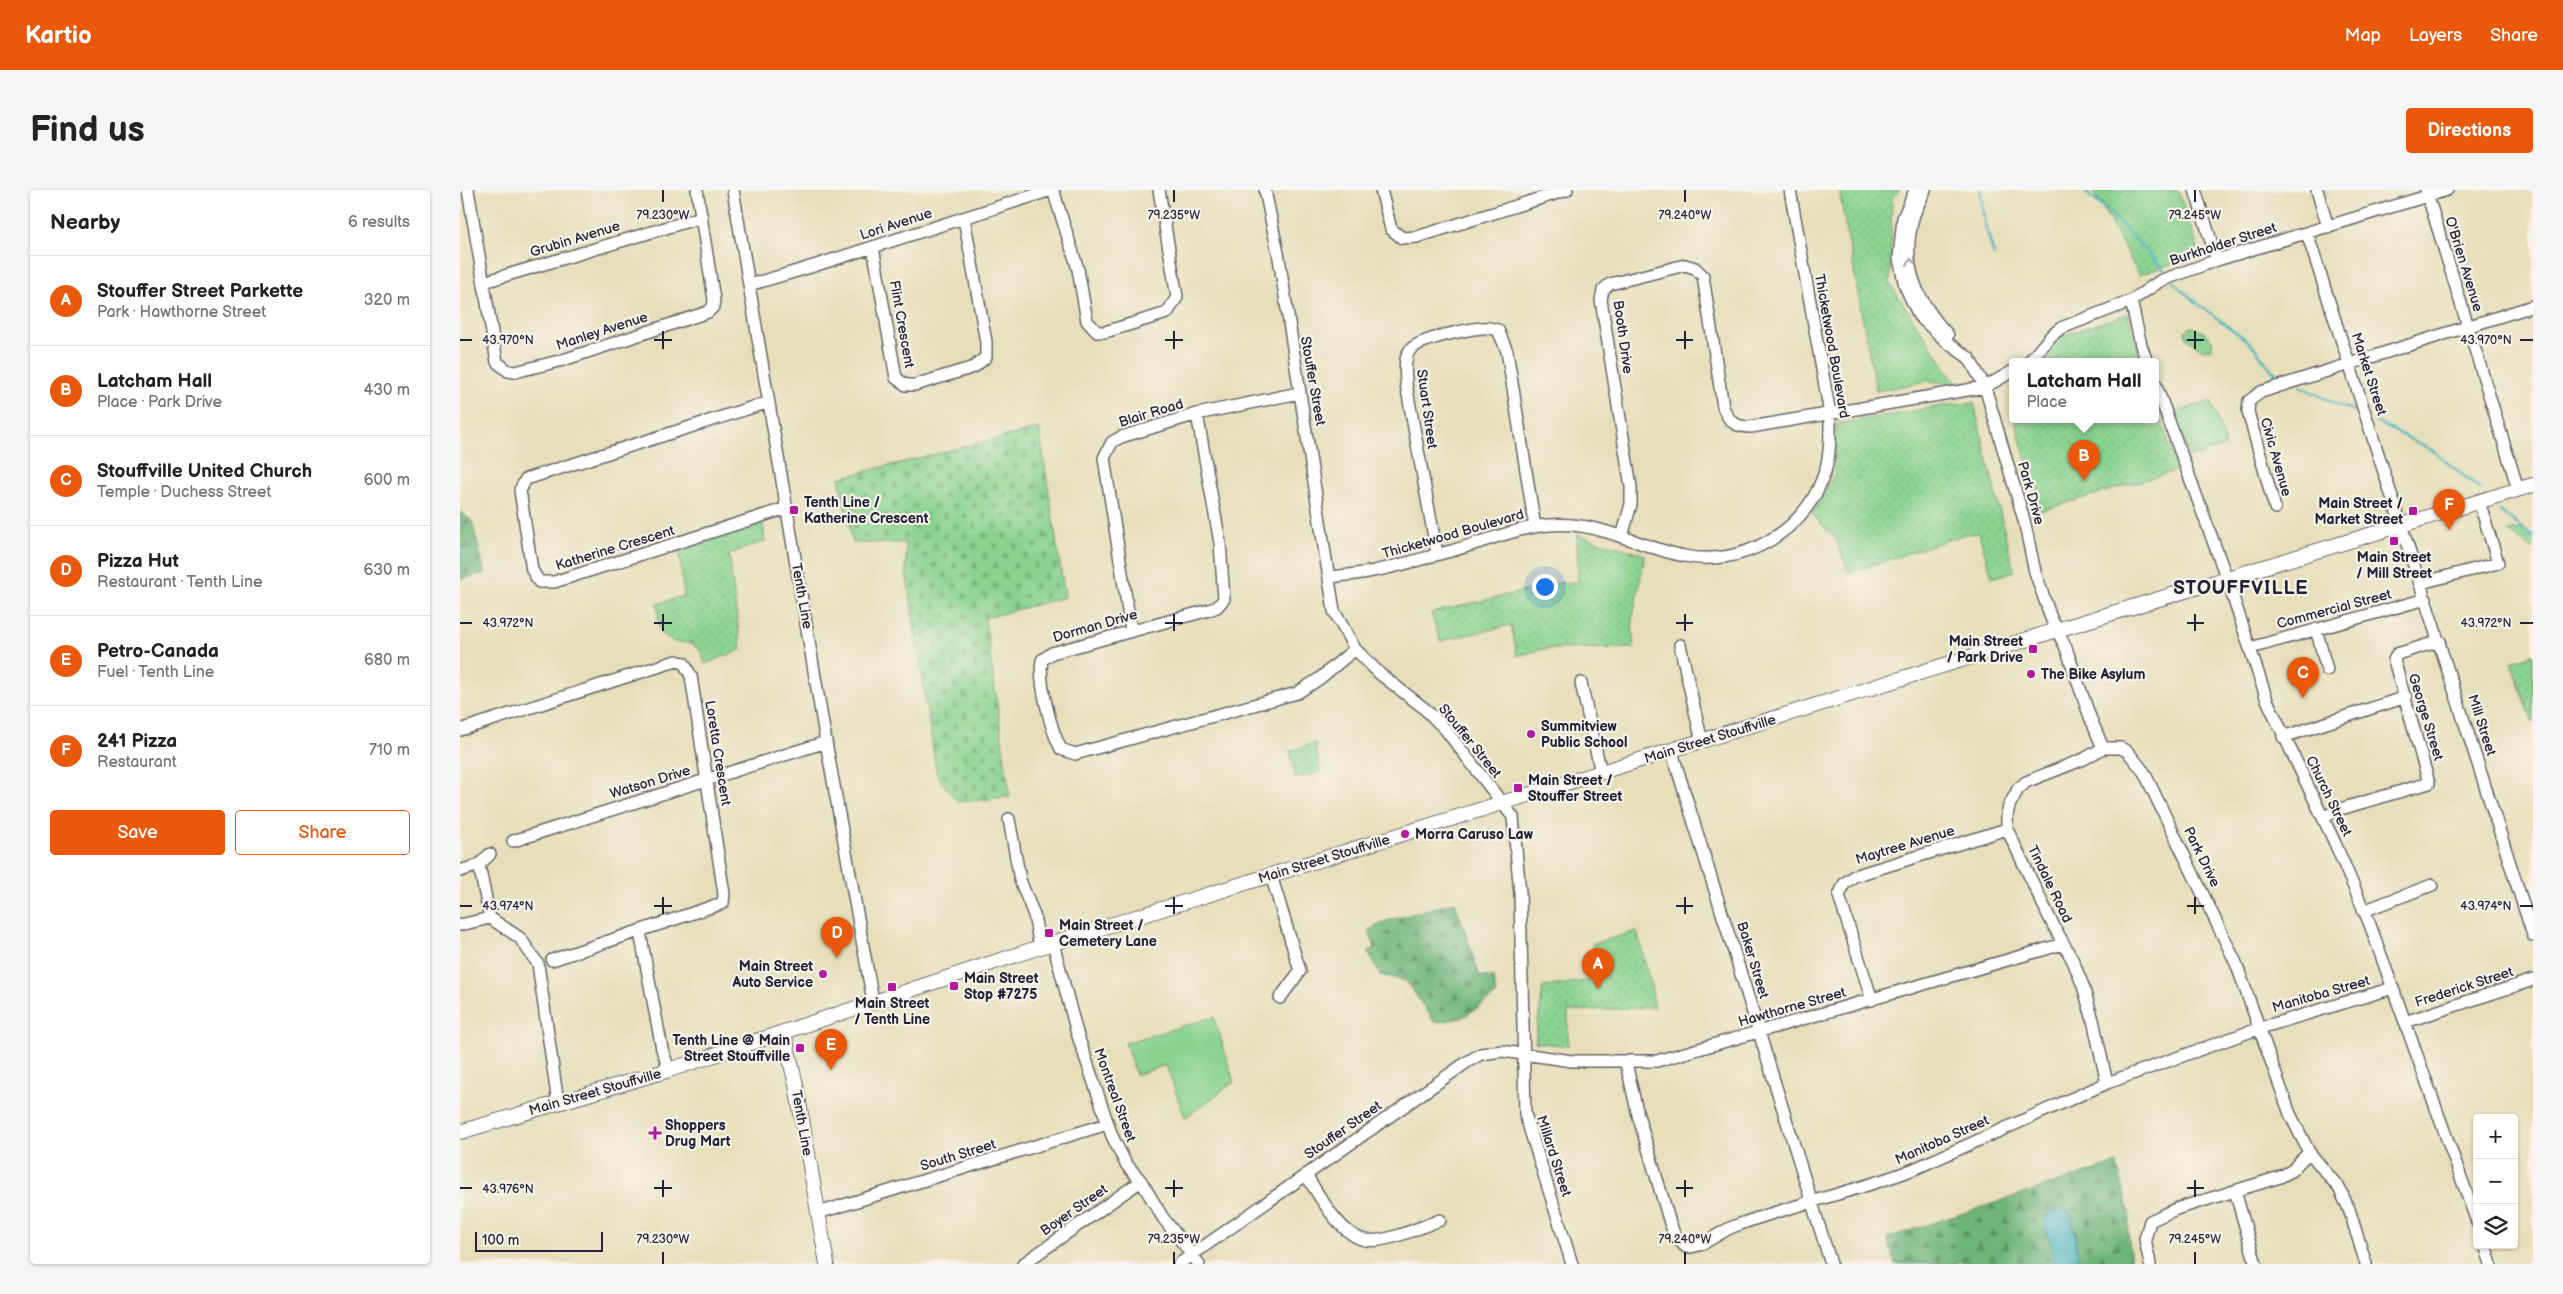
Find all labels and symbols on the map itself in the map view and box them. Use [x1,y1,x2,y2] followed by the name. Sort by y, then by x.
[858,204,934,244] street label: Lori Avenue
[637,208,690,223] text: 79.230°W
[1148,208,1200,223] text: 79.235°W
[1659,208,1712,223] text: 79.240°W
[2169,208,2221,223] text: 79.245°W
[2441,214,2487,314] street label: O'Brien Avenue
[528,217,622,261] street label: Grubin Avenue
[2167,218,2279,269] street label: Burkholder Street
[1906,258,1916,266] one-way arrow
[1811,272,1853,420] street label: Thicketwood Boulevard
[886,279,918,370] street label: Flint Crescent
[1609,299,1637,375] street label: Booth Drive
[554,308,650,354] street label: Manley Avenue
[2348,330,2391,418] street label: Market Street
[482,333,534,348] text: 43.970°N
[2460,333,2512,348] text: 43.970°N
[1297,335,1329,428] street label: Stouffer Street
[1413,368,1441,450] street label: Stuart Street
[1117,395,1185,431] street label: Blair Road
[2257,416,2295,498] street label: Civic Avenue
[2068,440,2100,481] pin: B
[2014,460,2048,526] street label: Park Drive
[2433,489,2465,530] pin: F
[804,494,929,527] place label: Tenth Line / Katherine Crescent
[2315,495,2403,528] place label: Main Street / Market Street
[788,504,800,516] marker: Tenth Line / Katherine Crescent
[2407,505,2419,517] marker: Main Street / Market Street
[1380,506,1526,562] street label: Thicketwood Boulevard
[554,522,677,574] street label: Katherine Crescent
[2388,535,2400,547] marker: Main Street / Mill Street
[2356,549,2432,582] place label: Main Street / Mill Street
[788,562,816,630] street label: Tenth Line
[1532,574,1558,600] your location
[2173,577,2309,600] district label: STOUFFVILLE
[2275,585,2394,632] street label: Commercial Street
[1051,606,1139,646] street label: Dorman Drive
[482,616,534,631] text: 43.972°N
[2460,616,2512,631] text: 43.972°N
[1946,633,2023,666] place label: Main Street / Park Drive
[2027,643,2039,655] marker: Main Street / Park Drive
[2287,657,2319,698] pin: C
[2041,666,2145,683] place label: The Bike Asylum
[2025,668,2037,680] marker: The Bike Asylum
[2405,672,2447,763] street label: George Street
[2464,692,2500,759] street label: Mill Street
[701,699,735,808] street label: Loretta Crescent
[1435,701,1505,782] street label: Stouffer Street
[1642,711,1778,767] street label: Main Street Stouffville
[1541,718,1628,751] place label: Summitview Public School
[1525,728,1537,740] marker: Summitview Public School
[2302,753,2356,840] street label: Church Street
[608,762,692,802] street label: Watson Drive
[1528,772,1622,805] place label: Main Street / Stouffer Street
[1512,782,1524,794] marker: Main Street / Stouffer Street
[1853,822,1957,868] street label: Maytree Avenue
[2180,824,2224,890] street label: Park Drive
[1415,826,1534,843] place label: Morra Caruso Law
[1399,828,1411,840] marker: Morra Caruso Law
[1256,831,1392,887] street label: Main Street Stouffville
[2024,843,2076,925] street label: Tindale Road
[482,899,534,914] text: 43.974°N
[2460,899,2512,914] text: 43.974°N
[821,917,853,958] pin: D
[1059,917,1157,950] place label: Main Street / Cemetery Lane
[1733,920,1773,1001] street label: Baker Street
[1043,927,1055,939] marker: Main Street / Cemetery Lane
[1582,948,1614,989] pin: A
[732,958,813,991] place label: Main Street Auto Service
[2413,963,2516,1011] street label: Frederick Street
[817,968,829,980] marker: Main Street Auto Service
[964,970,1039,1003] place label: Main Street Stop #7275
[2270,972,2372,1016] street label: Manitoba Street
[948,980,960,992] marker: Main Street Stop #7275
[886,981,898,993] marker: Main Street / Tenth Line
[1736,983,1848,1030] street label: Hawthorne Street
[854,995,930,1028] place label: Main Street / Tenth Line
[815,1029,847,1070] pin: E
[672,1032,790,1065] place label: Tenth Line @ Main Street Stouffville
[794,1042,806,1054] marker: Tenth Line @ Main Street Stouffville
[1090,1046,1140,1145] street label: Montreal Street
[527,1065,663,1119] street label: Main Street Stouffville
[788,1089,816,1157] street label: Tenth Line
[1301,1097,1385,1163] street label: Stouffer Street
[1893,1111,1992,1168] street label: Manitoba Street
[1533,1113,1575,1199] street label: Millard Street
[665,1117,731,1150] place label: Shoppers Drug Mart
[649,1127,661,1139] marker: Shoppers Drug Mart
[918,1135,998,1175] street label: South Street
[1037,1180,1111,1239] street label: Boyer Street
[482,1182,534,1197] text: 43.976°N
[475,1229,602,1252] scale bar
[637,1232,690,1247] text: 79.230°W
[1148,1232,1200,1247] text: 79.235°W
[1659,1232,1712,1247] text: 79.240°W
[2169,1232,2221,1247] text: 79.245°W

